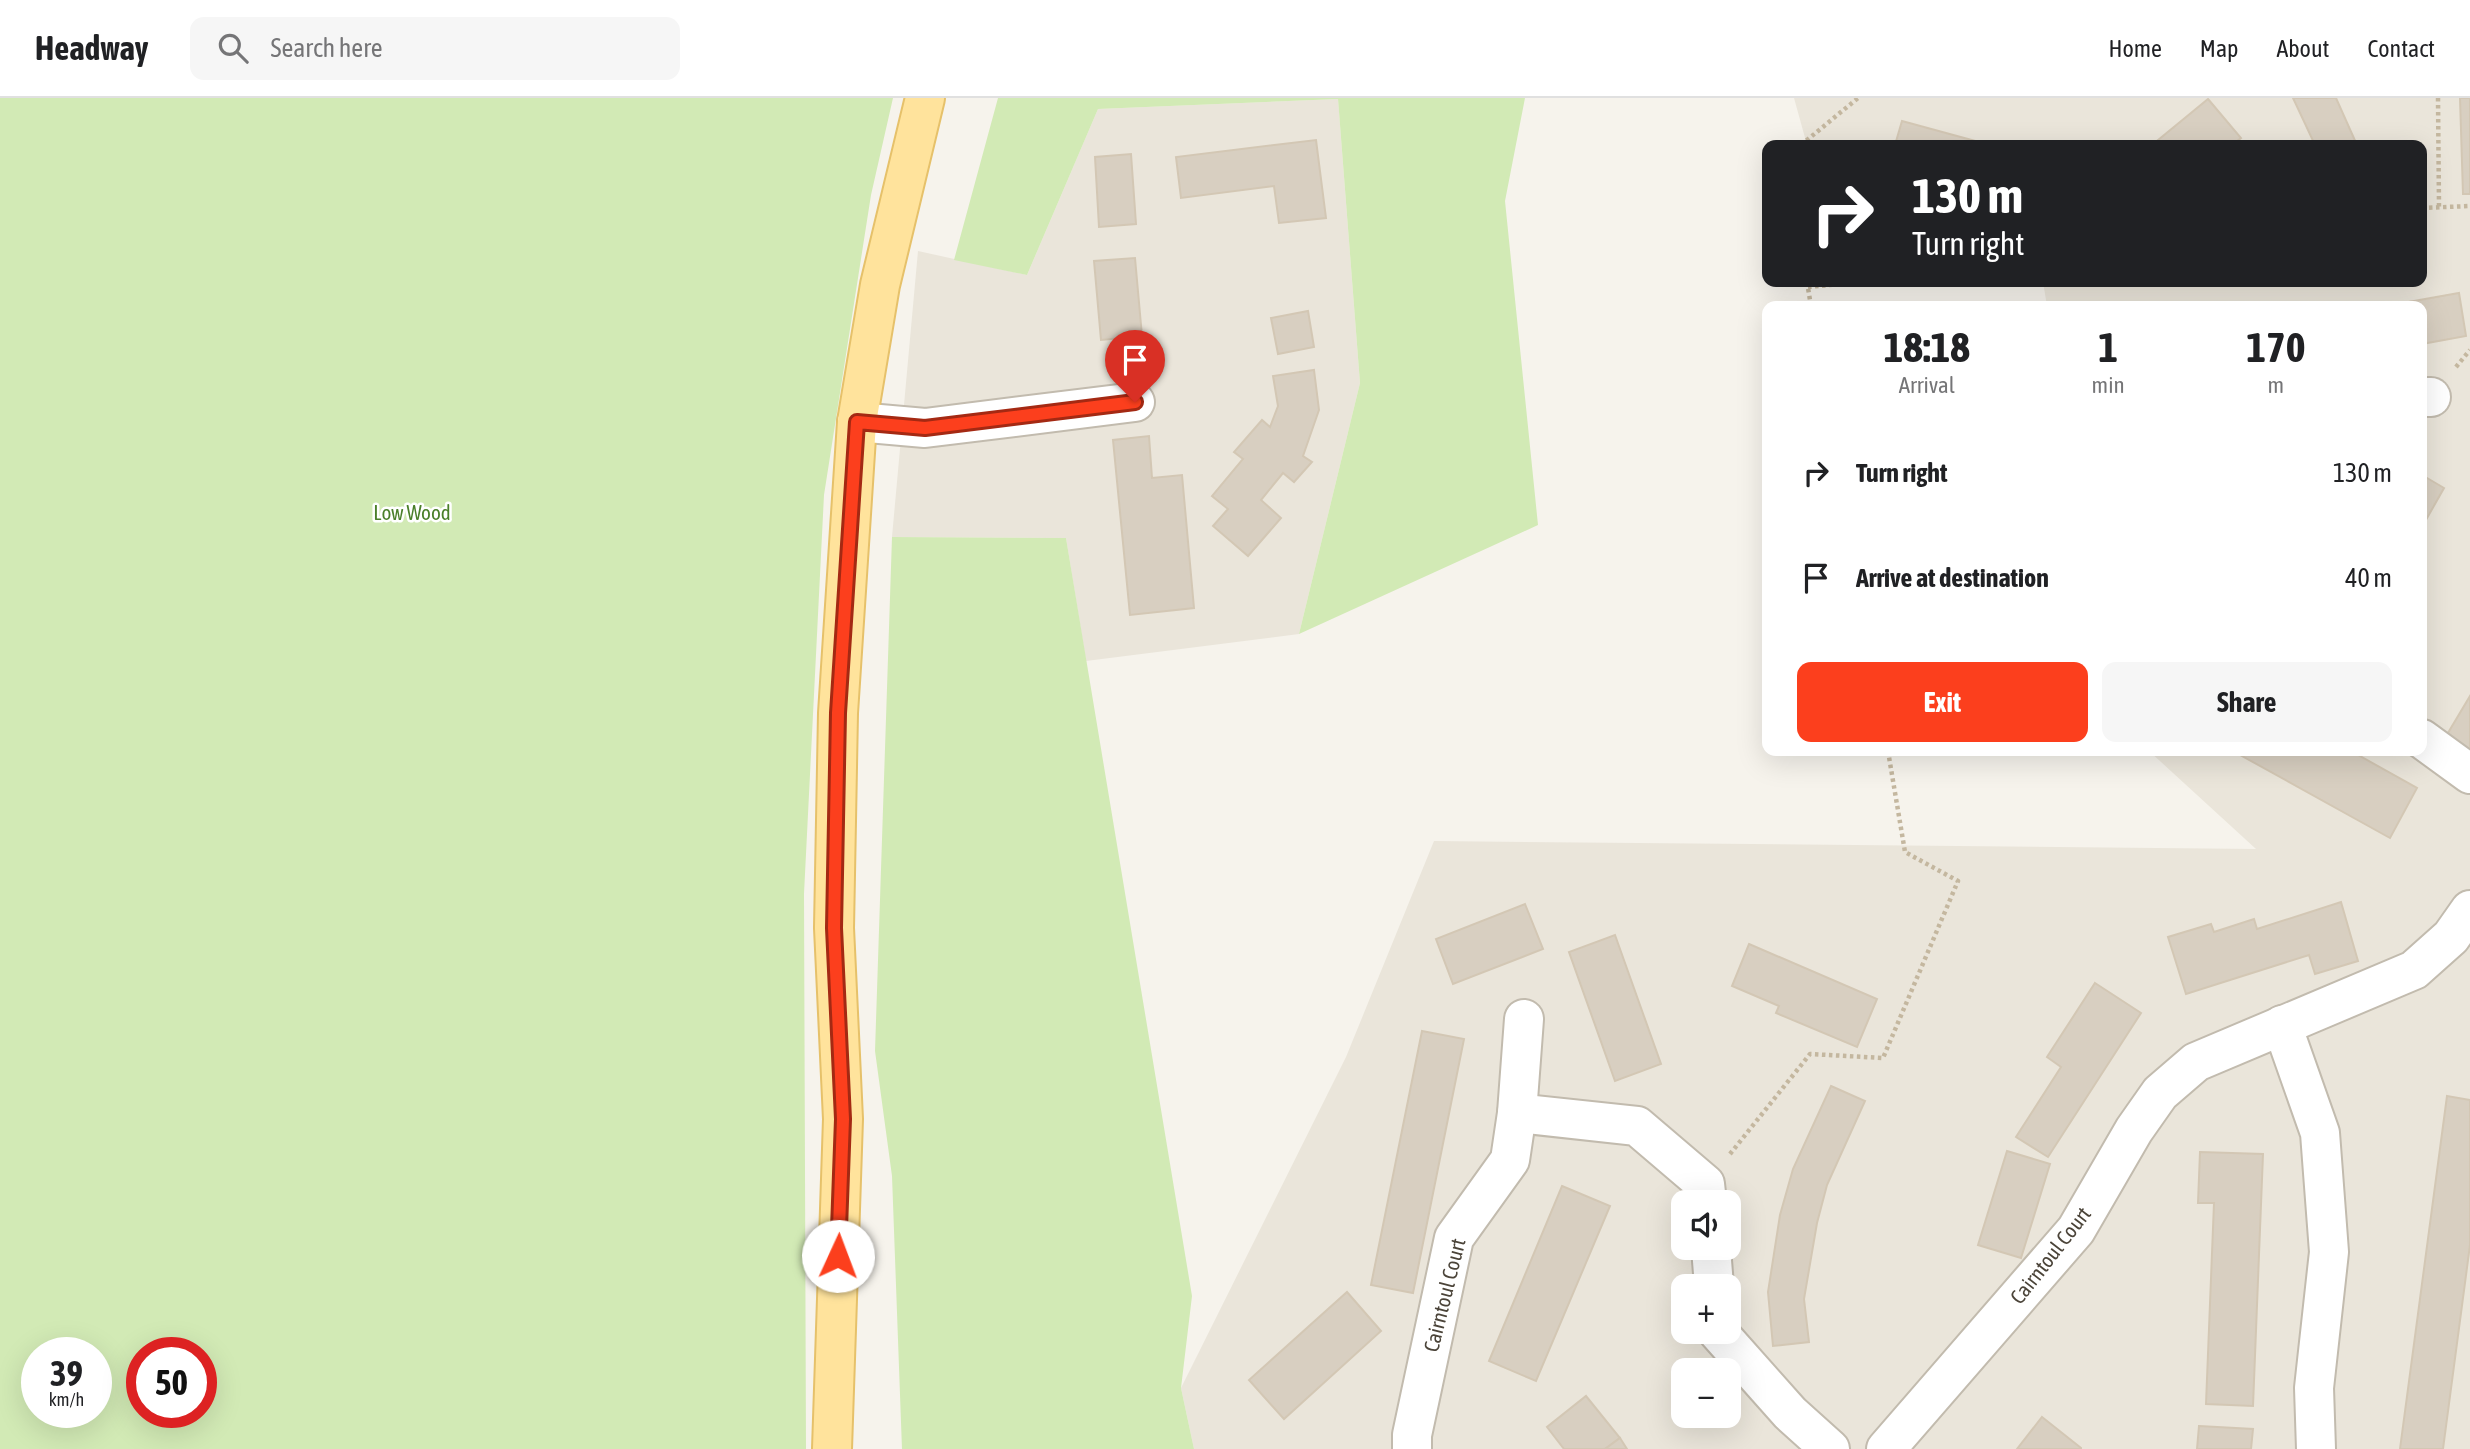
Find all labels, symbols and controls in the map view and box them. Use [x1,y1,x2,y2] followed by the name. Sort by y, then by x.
[190,17,680,80] search box
[35,29,148,67] text: Headway
[214,29,252,67] icon: search
[270,33,383,63] text: Search here
[2108,35,2162,62] text: Home
[2200,35,2238,62] text: Map
[2276,35,2329,62] text: About
[2367,35,2435,62] text: Contact
[1912,167,2023,223] text: 130 m
[1797,168,1888,259] icon: right
[1912,225,2025,262] text: Turn right
[1884,323,1970,371] text: 18:18
[2098,323,2118,371] text: 1
[2246,323,2305,371] text: 170
[1105,330,1165,402] pin
[1116,341,1154,379] icon: arrive
[1899,372,1955,398] text: Arrival
[2092,372,2125,398] text: min
[2268,372,2284,398] text: m
[1797,454,1835,492] icon: right
[1856,458,1947,488] text: Turn right
[2333,458,2392,488] text: 130 m
[373,500,451,524] park label: Low Wood
[1797,559,1835,597] icon: arrive
[1856,563,2049,593] text: Arrive at destination
[2345,563,2392,593] text: 40 m
[1797,662,2088,742] button: Exit
[2102,662,2392,742] button: Share
[1671,1190,1741,1428] map controls
[1671,1190,1741,1260] button: sound
[2005,1202,2095,1308] street label: Cairntoul Court
[801,1219,875,1293] position arrow
[1418,1236,1470,1354] street label: Cairntoul Court
[1671,1274,1741,1344] button: +
[126,1337,217,1428] speed limit sign: 50
[50,1353,83,1393] text: 39
[1671,1358,1741,1428] button: −
[49,1389,84,1410] text: km/h

